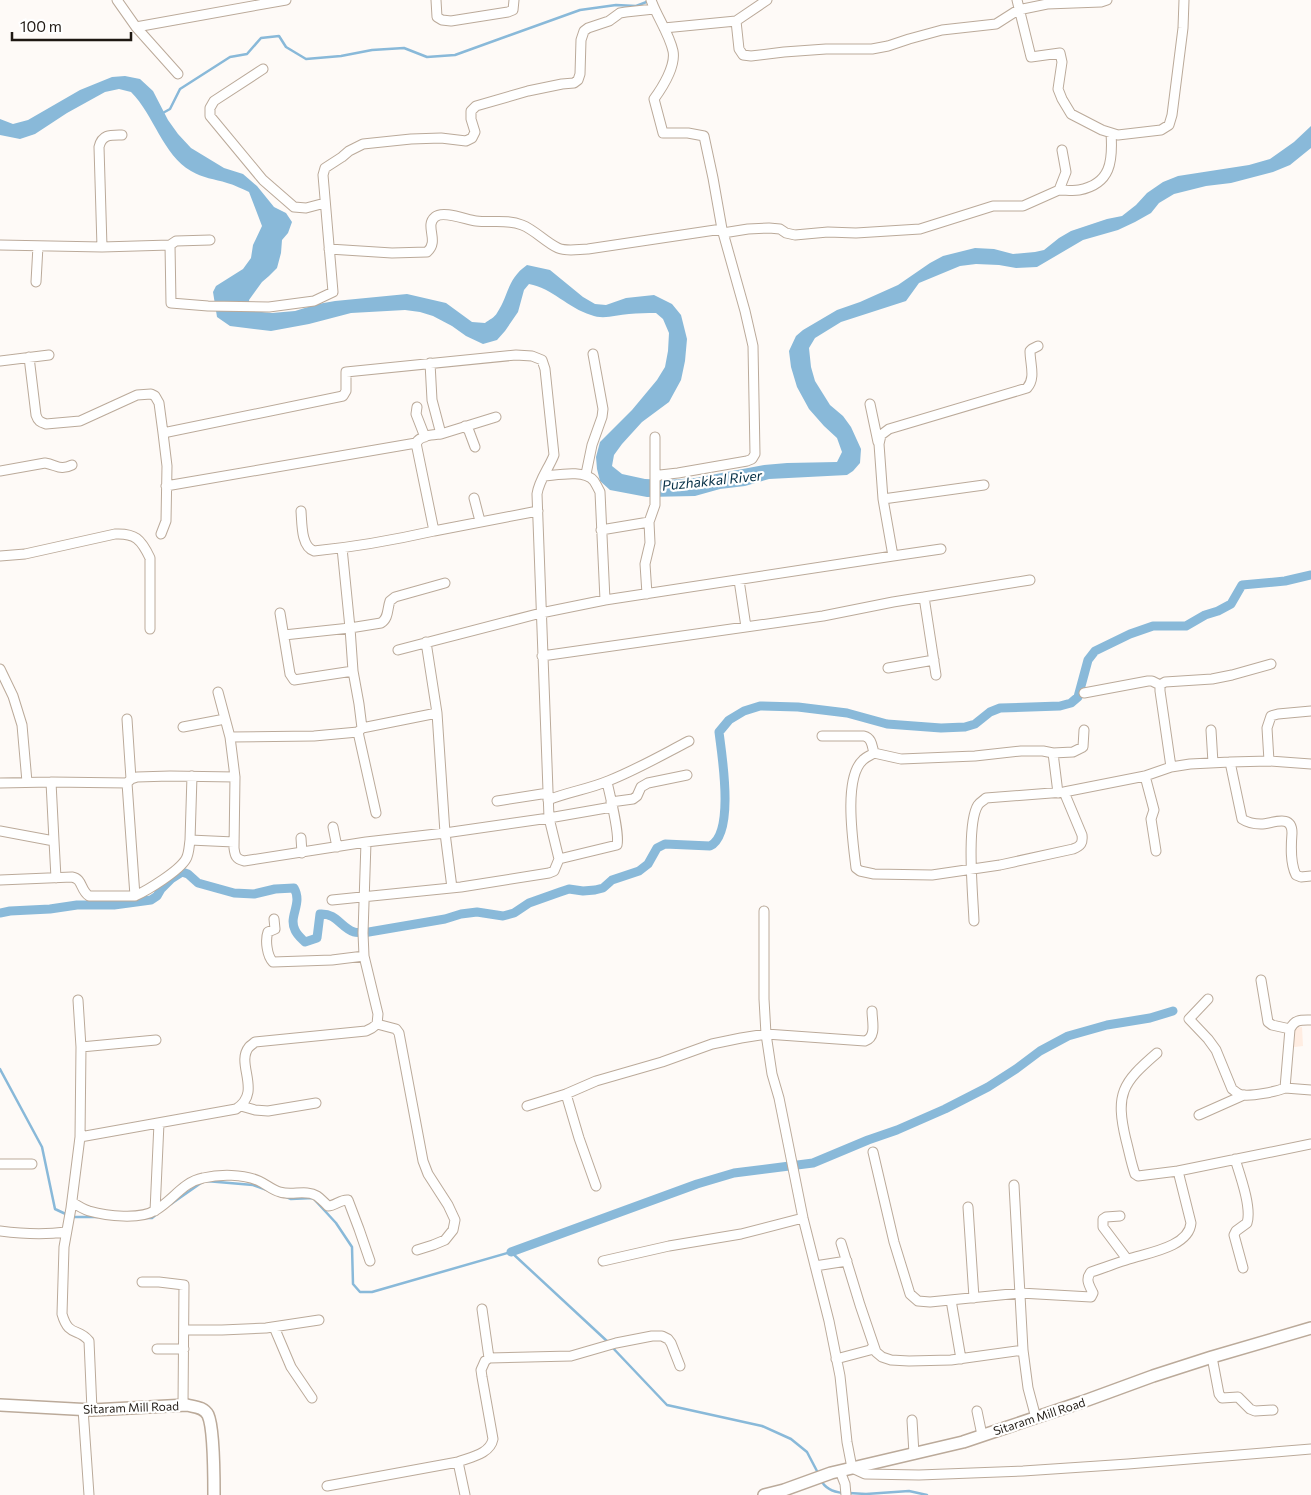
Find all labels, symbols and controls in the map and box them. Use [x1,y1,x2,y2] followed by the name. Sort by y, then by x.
[12,10,131,42] scale bar
[20,17,62,35] text: 100 m
[661,466,763,494] water label: Puzhakkal River
[991,1394,1087,1437] street label: Sitaram Mill Road
[83,1398,179,1416] street label: Sitaram Mill Road

